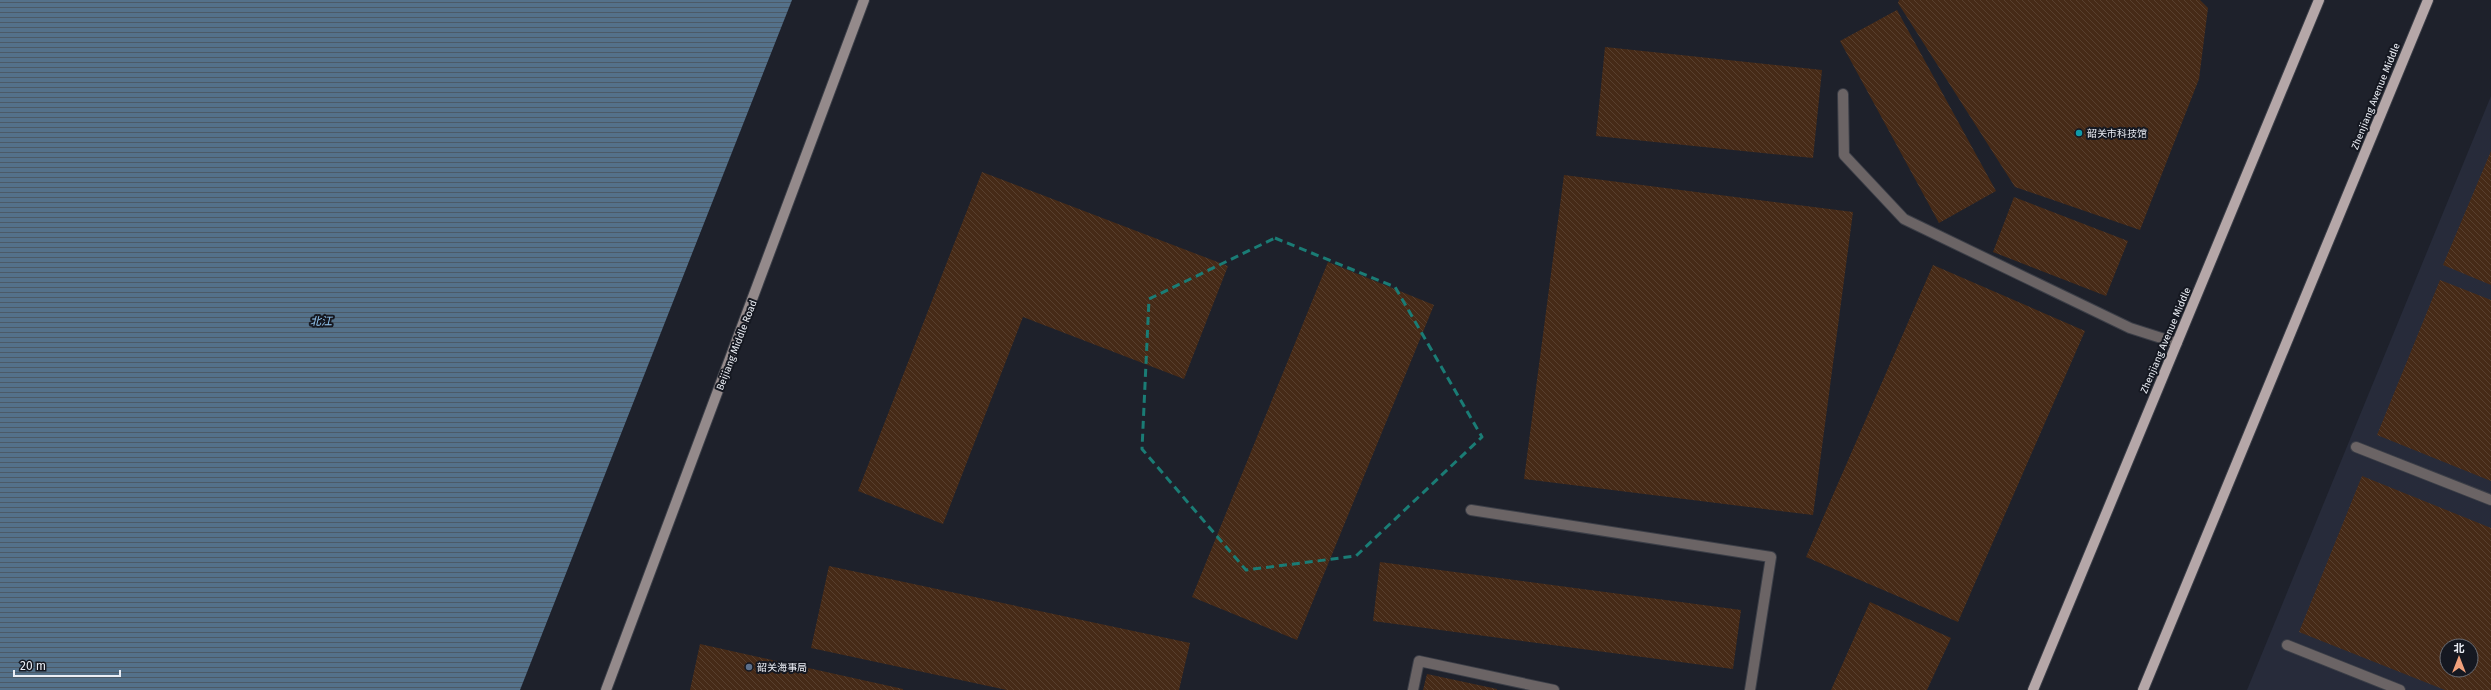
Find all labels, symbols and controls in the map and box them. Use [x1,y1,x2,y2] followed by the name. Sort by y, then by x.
[2349,41,2403,151] street label: Zhenjiang Avenue Middle
[2074,128,2084,138] marker: 韶关市科技馆
[2087,128,2147,140] place label: 韶关市科技馆
[2138,286,2194,395] street label: Zhenjiang Avenue Middle
[714,299,760,392] street label: Beijiang Middle Road
[310,315,333,328] water label: 北江
[2439,638,2479,678] north arrow
[2454,642,2465,655] text: 北
[14,652,120,678] scale bar
[20,659,46,673] text: 20 m
[744,662,754,672] marker: 韶关海事局
[757,662,807,674] place label: 韶关海事局

